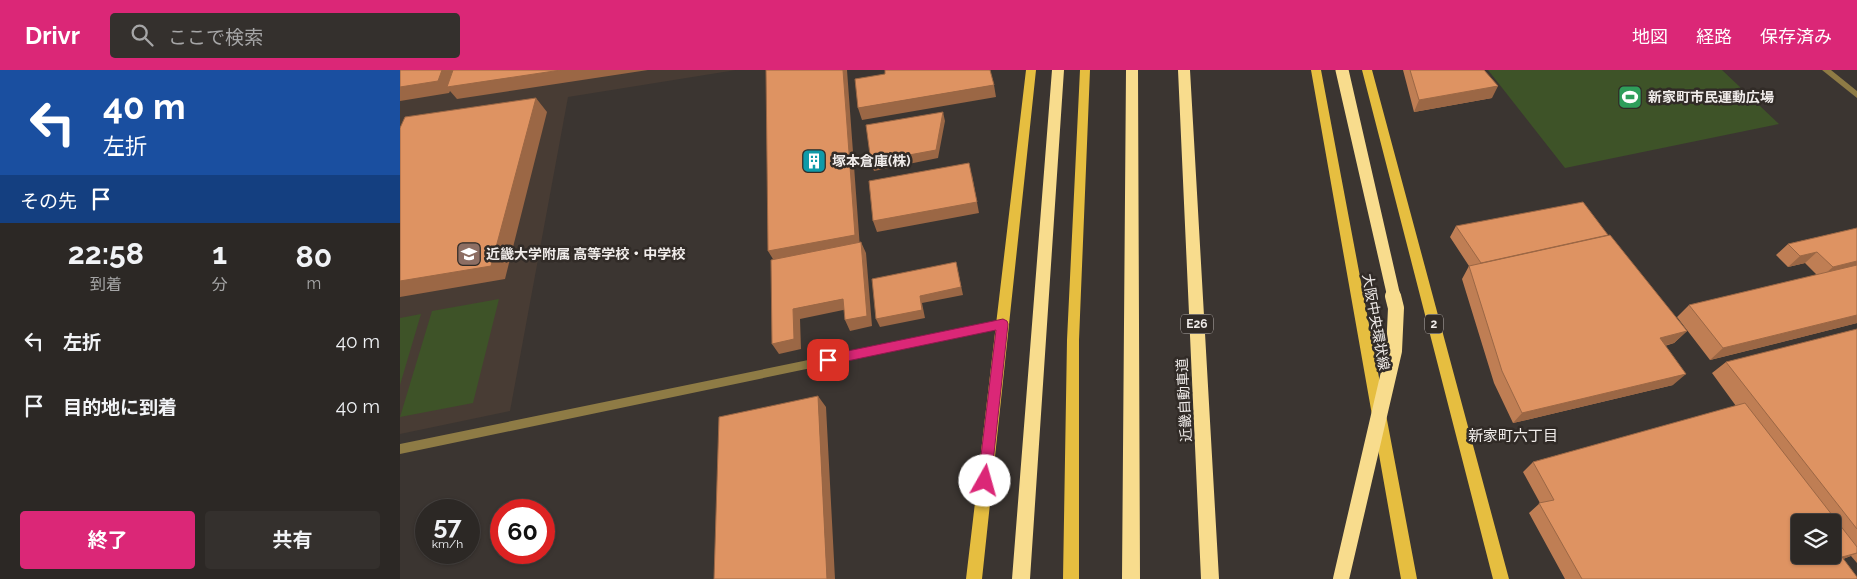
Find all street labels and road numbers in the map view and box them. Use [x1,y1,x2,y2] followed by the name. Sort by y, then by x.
[1360,272,1392,372] street label: 大阪中央環状線
[1181,314,1213,334] road number: E26
[1425,314,1443,334] road number: 2
[1174,358,1194,442] street label: 近畿自動車道

